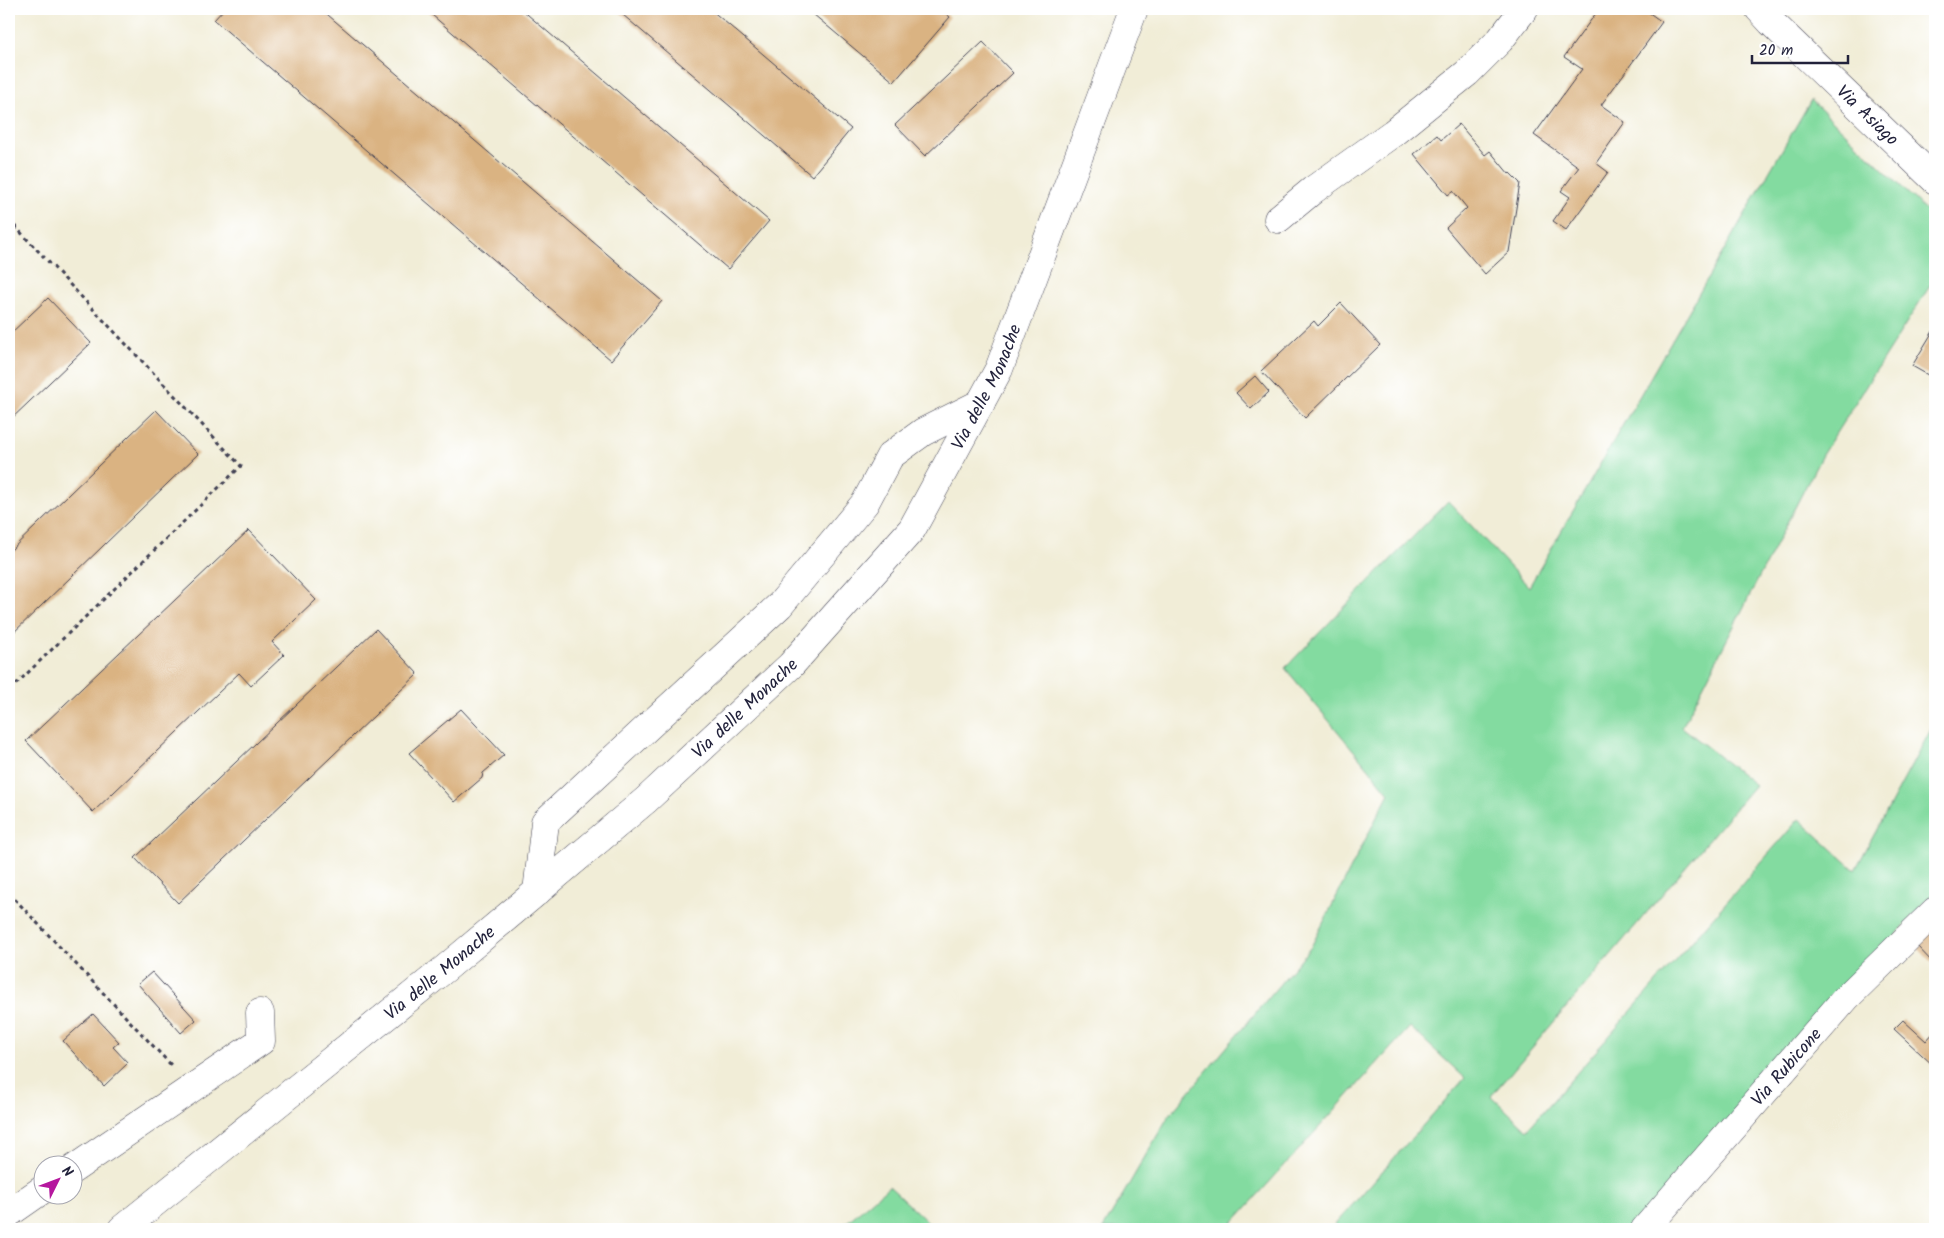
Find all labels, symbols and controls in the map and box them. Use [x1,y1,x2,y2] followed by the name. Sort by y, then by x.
[1752,32,1848,64] scale bar
[1759,39,1793,63] text: 20 m
[1829,79,1905,154] street label: Via Asiago
[945,320,1030,456] street label: Via delle Monache
[686,653,806,767] street label: Via delle Monache
[378,919,503,1028] street label: Via delle Monache
[1745,1022,1830,1114] street label: Via Rubicone
[32,1156,82,1206] north arrow
[56,1161,78,1183] text: N

